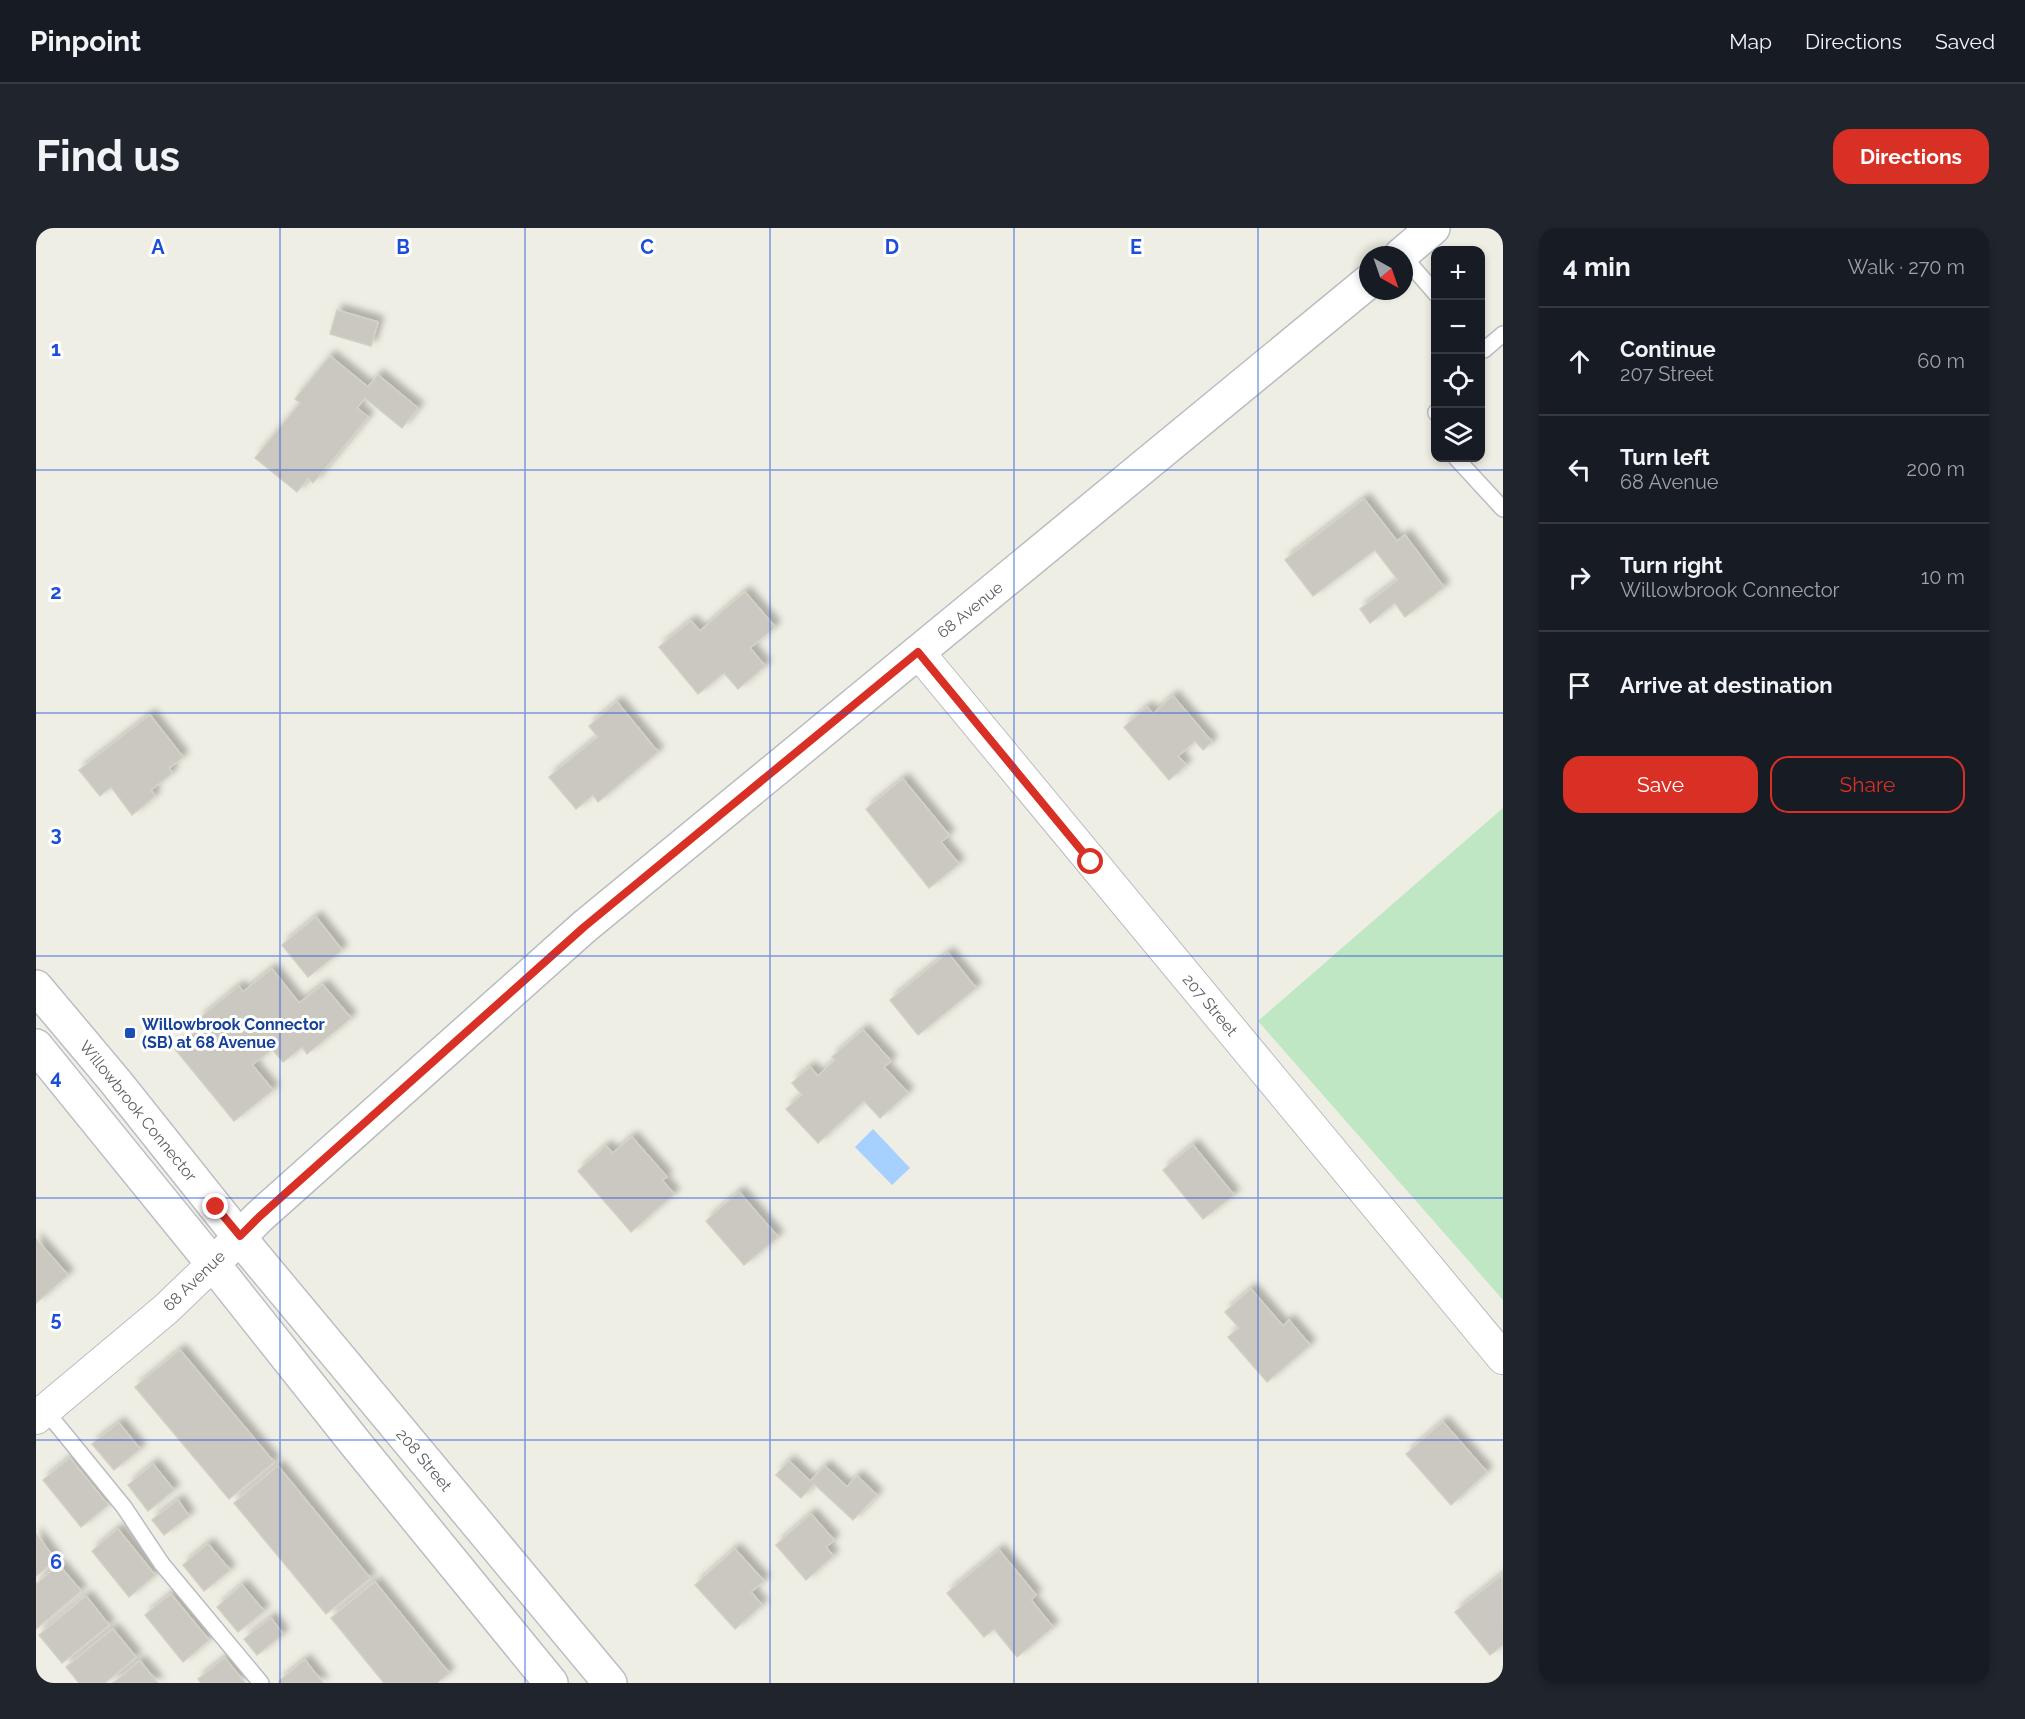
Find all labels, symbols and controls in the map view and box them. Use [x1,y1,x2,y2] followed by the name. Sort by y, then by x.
[30,25,141,58] text: Pinpoint
[1729,29,1772,54] text: Map
[1805,29,1902,54] text: Directions
[1935,29,1995,54] text: Saved
[1833,129,1989,184] button: Directions
[36,132,180,181] text: Find us
[151,235,165,259] text: A
[396,235,410,259] text: B
[640,235,654,259] text: C
[885,235,899,259] text: D
[1130,235,1142,259] text: E
[1359,246,1413,300] north arrow
[1431,246,1485,462] map controls
[1431,246,1485,300] button: +
[1563,252,1631,282] text: 4 min
[1847,255,1965,279] text: Walk · 270 m
[1431,300,1485,354] button: −
[1620,336,1716,362] text: Continue
[51,337,61,361] text: 1
[1563,345,1596,378] icon: ahead
[1917,349,1965,373] text: 60 m
[1431,354,1485,408] button: locate
[1620,362,1714,386] text: 207 Street
[1431,408,1485,462] button: layers
[1620,444,1710,470] text: Turn left
[1563,453,1596,486] icon: left
[1907,457,1965,481] text: 200 m
[1620,470,1719,494] text: 68 Avenue
[1620,552,1723,578] text: Turn right
[1563,561,1596,594] icon: right
[1921,565,1965,589] text: 10 m
[933,578,1007,642] street label: 68 Avenue
[1620,578,1840,602] text: Willowbrook Connector
[50,580,62,604] text: 2
[1563,669,1596,702] icon: arrive
[1620,672,1833,698] text: Arrive at destination
[1563,756,1758,813] button: Save
[1770,756,1965,813] button: Share
[50,822,62,846] text: 3
[1077,848,1103,874] route start
[1179,970,1242,1040] street label: 207 Street
[142,1015,325,1052] place label: Willowbrook Connector (SB) at 68 Avenue
[123,1026,137,1040] marker: Willowbrook Connector (SB) at 68 Avenue
[75,1037,201,1186] street label: Willowbrook Connector
[50,1065,62,1089] text: 4
[202,1193,228,1219] route end
[159,1247,229,1315] street label: 68 Avenue
[50,1307,62,1331] text: 5
[392,1425,456,1496] street label: 208 Street
[50,1550,62,1574] text: 6

